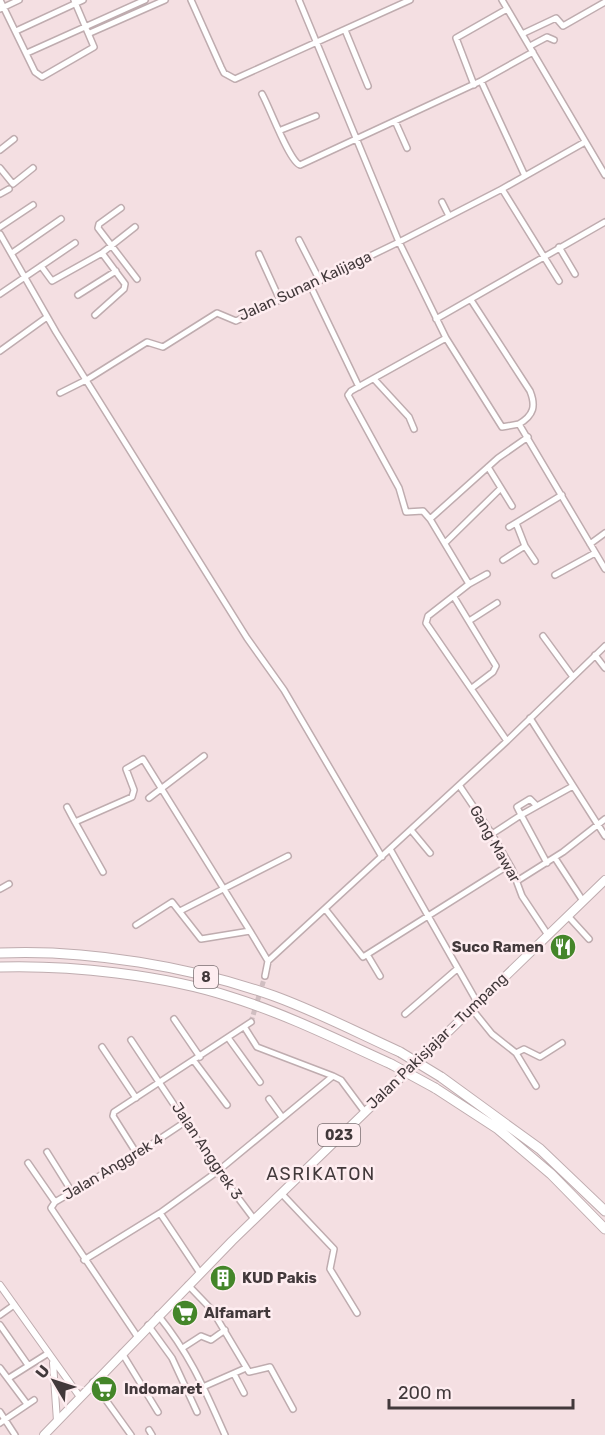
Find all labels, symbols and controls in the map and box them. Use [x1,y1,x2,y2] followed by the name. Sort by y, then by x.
[236,247,374,325] street label: Jalan Sunan Kalijaga
[466,802,524,886] street label: Gang Mawar
[548,932,578,962] restaurant icon: Suco Ramen
[452,938,544,956] place label: Suco Ramen
[194,966,218,988] road number: 8
[363,969,511,1113] street label: Jalan Pakisjajar - Tumpang
[168,1099,246,1203] street label: Jalan Anggrek 3
[318,1124,360,1146] road number: 023
[60,1130,166,1204] street label: Jalan Anggrek 4
[266,1163,376,1185] district label: ASRIKATON
[208,1263,238,1293] building icon: KUD Pakis
[242,1269,317,1287] place label: KUD Pakis
[170,1298,200,1328] supermarket icon: Alfamart
[204,1304,271,1322] place label: Alfamart
[24,1351,84,1411] north arrow
[32,1361,54,1382] text: U
[389,1372,574,1410] scale bar
[89,1374,119,1404] supermarket icon: Indomaret
[124,1380,202,1398] place label: Indomaret
[398,1382,452,1404] text: 200 m

